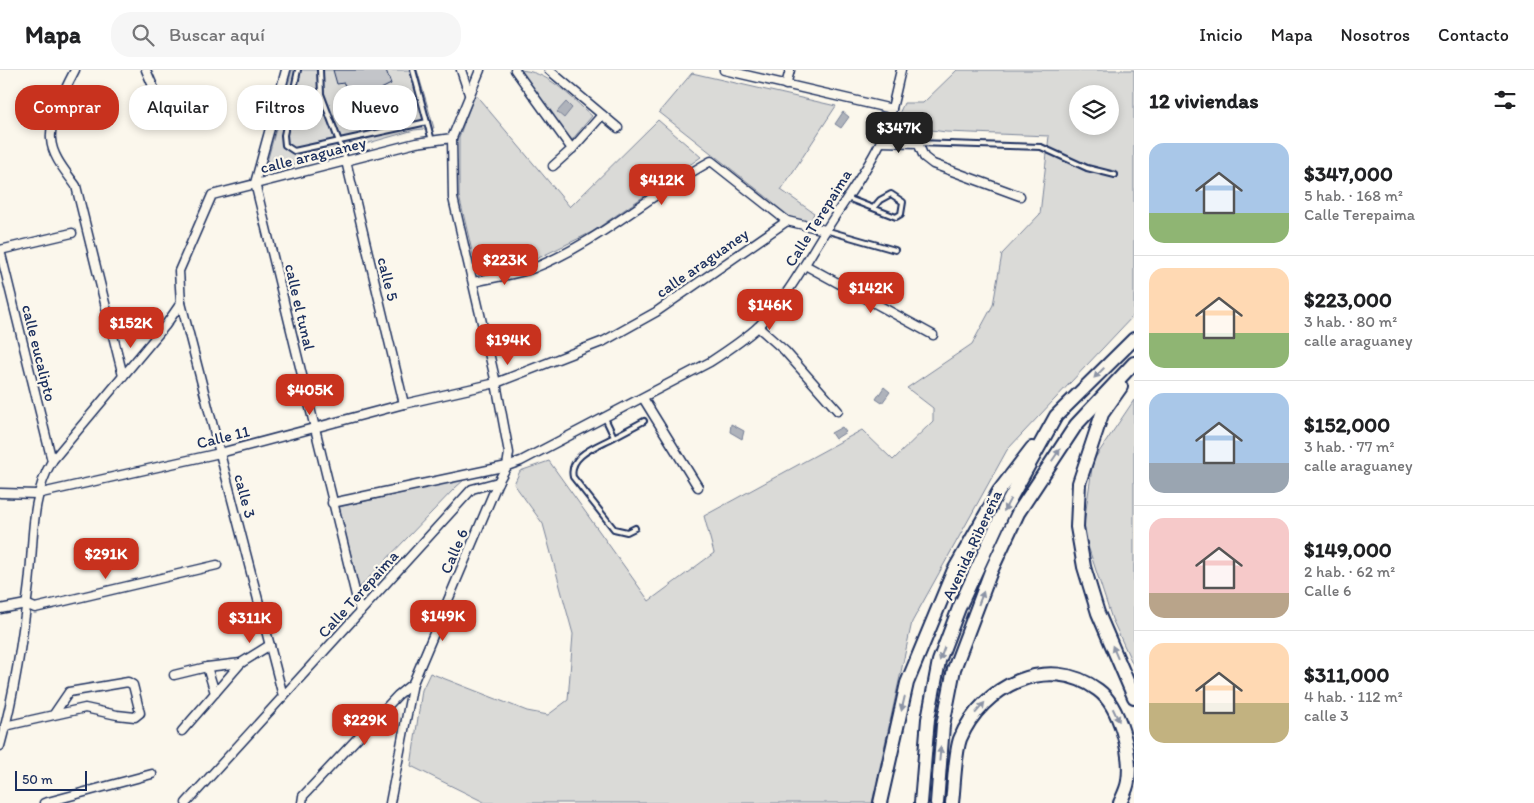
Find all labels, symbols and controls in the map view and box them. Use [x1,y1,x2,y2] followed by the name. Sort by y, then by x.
[111,12,461,57] search box
[25,20,81,49] text: Mapa
[129,21,157,49] icon: search
[169,23,265,46] text: Buscar aquí
[1199,24,1243,46] text: Inicio
[1271,24,1313,46] text: Mapa
[1341,24,1410,46] text: Nosotros
[1438,24,1509,46] text: Contacto
[15,85,119,130] chip: Comprar
[129,85,227,130] chip: Alquilar
[237,85,323,130] chip: Filtros
[333,85,417,130] chip: Nuevo
[1069,85,1119,135] map controls
[1069,85,1119,135] button: layers
[1491,86,1519,114] icon: filters
[1149,88,1259,113] text: 12 viviendas
[864,112,934,154] pin: $347K
[877,118,921,137] text: $347K
[258,133,368,177] street label: calle araguaney
[1304,161,1393,186] text: $347,000
[1189,163,1249,223] icon: home
[627,164,697,206] pin: $412K
[780,165,856,270] street label: Calle Terepaima
[640,170,684,189] text: $412K
[1304,186,1403,205] text: 5 hab. · 168 m²
[1304,205,1415,224] text: Calle Terepaima
[652,224,752,302] street label: calle araguaney
[470,244,540,286] pin: $223K
[483,250,527,269] text: $223K
[373,255,403,303] street label: calle 5
[281,262,319,353] street label: calle el tunal
[836,272,906,314] pin: $142K
[849,278,893,297] text: $142K
[1304,287,1392,312] text: $223,000
[735,288,805,331] pin: $146K
[1189,288,1249,348] icon: home
[748,295,792,314] text: $146K
[18,303,60,403] street label: calle eucalipto
[96,306,166,349] pin: $152K
[1304,312,1397,331] text: 3 hab. · 80 m²
[110,313,152,332] text: $152K
[473,324,543,366] pin: $194K
[486,330,530,349] text: $194K
[1304,331,1412,350] text: calle araguaney
[1094,367,1106,379] one-way arrow
[275,374,345,416] pin: $405K
[287,380,333,399] text: $405K
[1304,412,1390,437] text: $152,000
[1189,413,1249,473] icon: home
[195,421,252,453] street label: Calle 11
[1304,437,1394,456] text: 3 hab. · 77 m²
[1052,448,1061,462] one-way arrow
[1304,456,1412,475] text: calle araguaney
[230,472,260,520] street label: calle 3
[938,486,1006,603] street label: Avenida Ribereña
[1003,498,1012,512] one-way arrow
[436,525,472,577] street label: Calle 6
[1304,537,1392,562] text: $149,000
[71,538,141,580] pin: $291K
[1189,538,1249,598] icon: home
[85,544,127,563] text: $291K
[314,546,403,642] street label: Calle Terepaima
[1304,562,1395,581] text: 2 hab. · 62 m²
[1304,581,1351,600] text: Calle 6
[977,590,985,605] one-way arrow
[408,600,478,642] pin: $149K
[215,602,285,644] pin: $311K
[421,606,465,625] text: $149K
[229,608,271,627] text: $311K
[1111,644,1119,659] one-way arrow
[938,646,945,661] one-way arrow
[1304,662,1389,687] text: $311,000
[1189,663,1249,723] icon: home
[1304,687,1403,706] text: 4 hab. · 112 m²
[899,696,907,711] one-way arrow
[974,703,986,715] one-way arrow
[330,704,400,746] pin: $229K
[1304,706,1349,725] text: calle 3
[1112,708,1120,722] one-way arrow
[343,710,387,729] text: $229K
[936,746,944,762] one-way arrow
[15,768,88,791] scale bar
[22,771,53,788] text: 50 m

